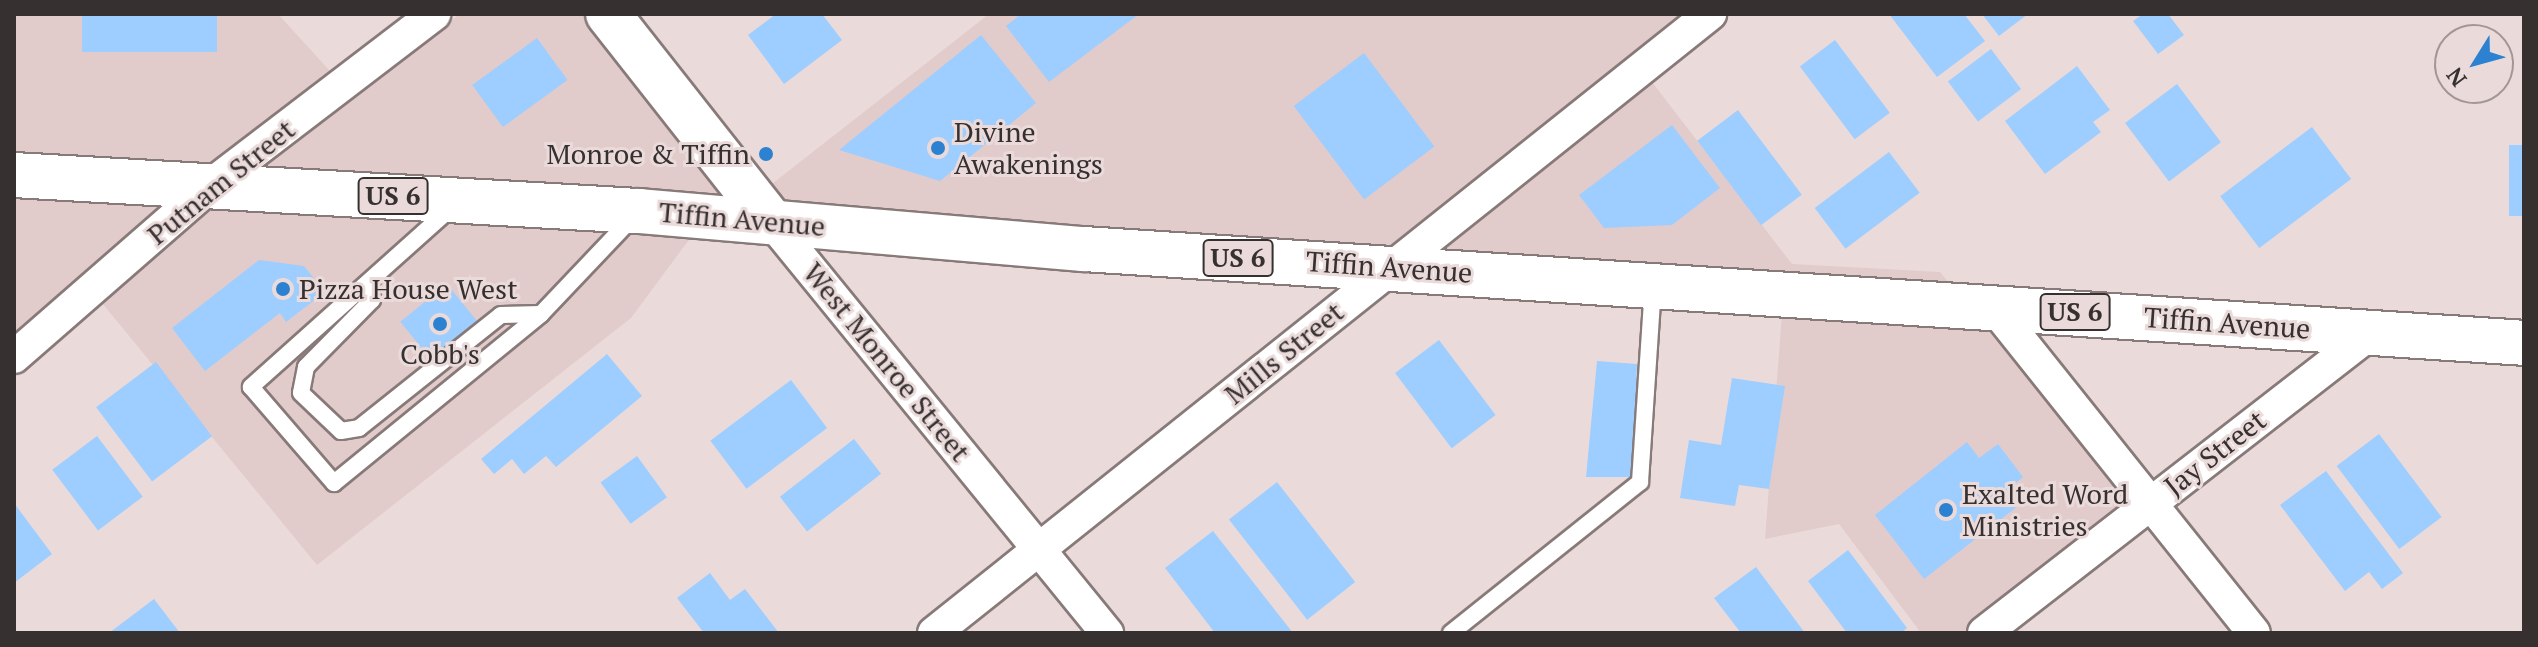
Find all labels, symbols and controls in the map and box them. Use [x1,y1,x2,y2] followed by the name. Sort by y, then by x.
[2434,24,2514,104] north arrow
[2439,62,2473,93] text: N
[141,112,301,252] street label: Putnam Street
[954,115,1103,181] place label: Divine Awakenings
[547,137,750,171] place label: Monroe & Tiffin
[929,139,947,157] marker: Divine Awakenings
[757,145,775,163] marker: Monroe & Tiffin
[357,174,429,218] road number: US 6
[657,195,827,243] street label: Tiffin Avenue
[1202,236,1274,280] road number: US 6
[1304,244,1474,290] street label: Tiffin Avenue
[797,256,977,468] street label: West Monroe Street
[299,272,518,306] place label: Pizza House West
[274,280,292,298] marker: Pizza House West
[2039,290,2111,334] road number: US 6
[1218,295,1350,411] street label: Mills Street
[2142,300,2312,346] street label: Tiffin Avenue
[431,315,449,333] marker: Cobb's
[400,337,480,371] place label: Cobb's
[2158,403,2272,503] street label: Jay Street
[1962,477,2128,543] place label: Exalted Word Ministries
[1937,501,1955,519] marker: Exalted Word Ministries

